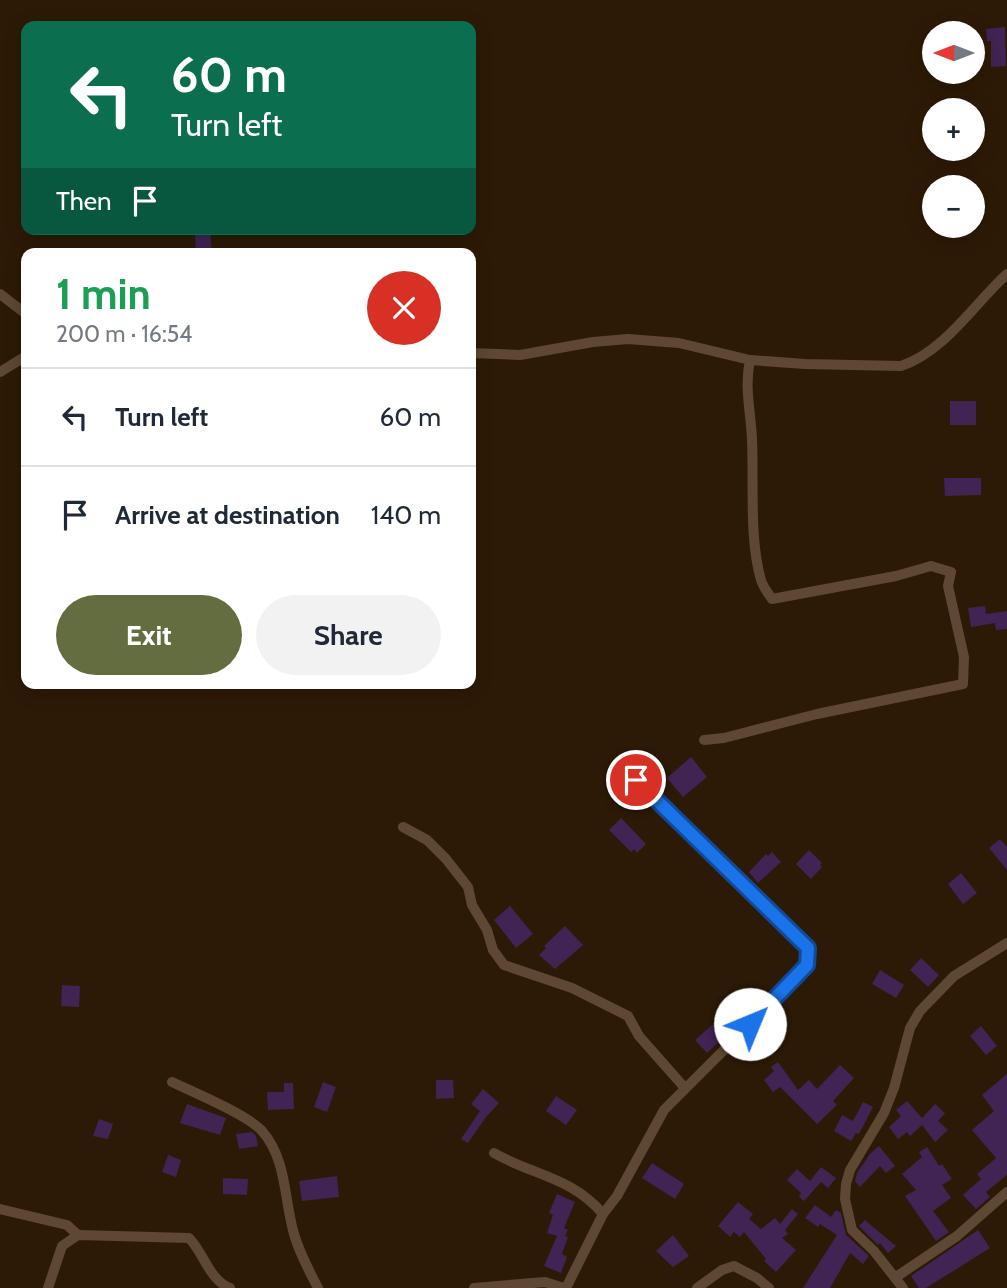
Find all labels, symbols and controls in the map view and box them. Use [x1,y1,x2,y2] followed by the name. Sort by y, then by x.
[922,21,985,84] north arrow
[922,21,985,238] map controls
[171,45,287,104] text: 60 m
[56,49,147,140] icon: left
[922,98,985,161] button: +
[171,105,282,144] text: Turn left
[922,175,985,238] button: −
[126,182,164,220] icon: arrive
[56,185,112,217] text: Then
[56,268,151,320] text: 1 min
[367,271,441,345] button: close
[56,320,192,348] text: 200 m · 16:54
[56,398,94,436] icon: left
[115,401,208,433] text: Turn left
[379,401,441,433] text: 60 m
[56,496,94,534] icon: arrive
[115,499,340,531] text: Arrive at destination
[371,499,441,531] text: 140 m
[56,595,242,675] button: Exit
[256,595,441,675] button: Share
[606,750,666,810] pin
[617,761,655,799] icon: arrive
[713,987,787,1061] position arrow

